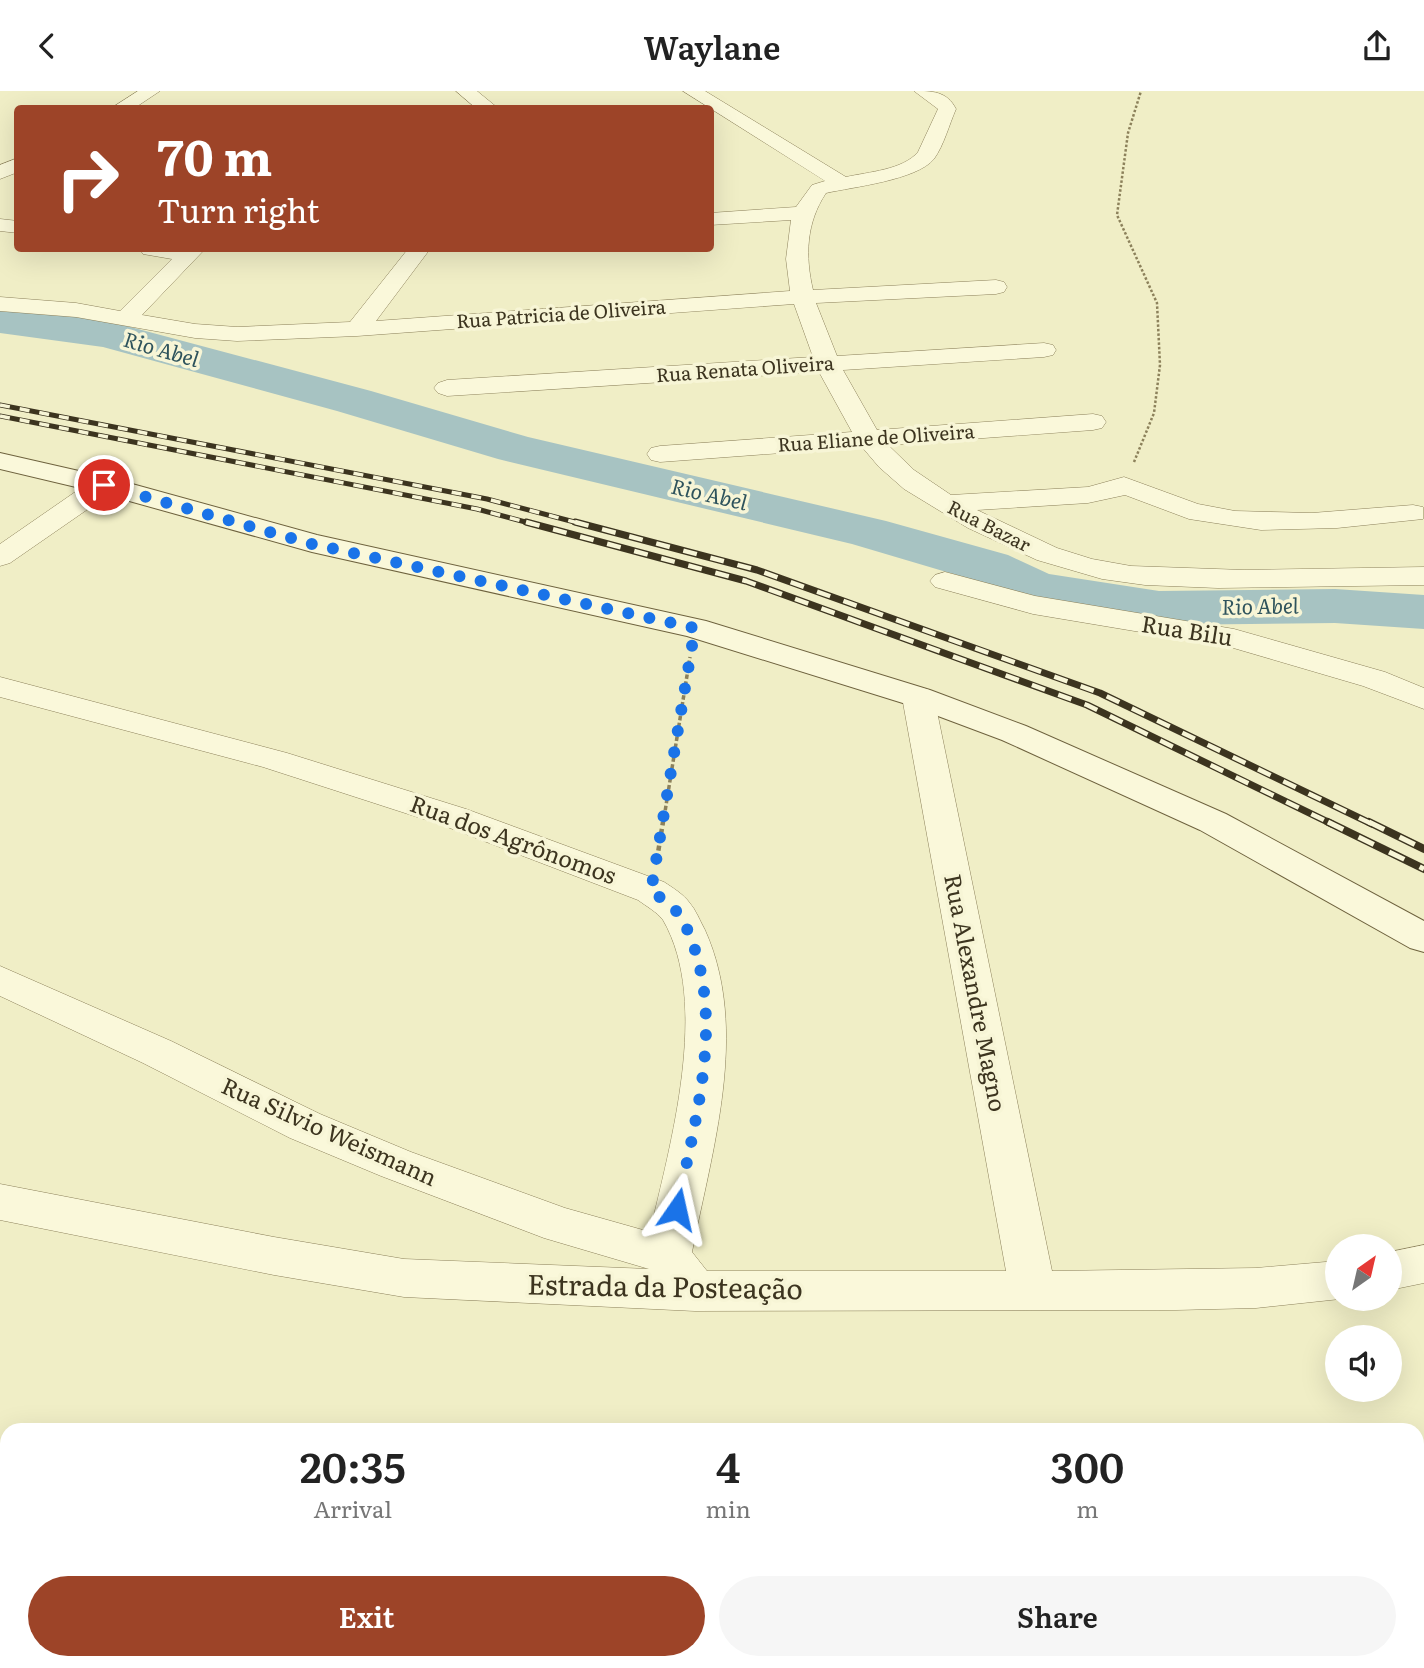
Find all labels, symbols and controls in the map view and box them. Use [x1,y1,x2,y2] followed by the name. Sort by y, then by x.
[644,22,780,70] text: Waylane
[28,27,66,65] icon: back
[1358,27,1396,65] icon: share
[157,118,272,191] text: 70 m
[42,133,133,224] icon: right
[157,185,319,233] text: Turn right
[455,292,668,334] street label: Rua Patricia de Oliveira
[120,322,203,373] water label: Rio Abel
[655,348,836,388] street label: Rua Renata Oliveira
[776,416,976,458] street label: Rua Eliane de Oliveira
[74,455,134,515] pin
[85,466,123,504] icon: arrive
[669,469,751,516] water label: Rio Abel
[943,492,1036,558] street label: Rua Bazar
[1221,588,1299,621] water label: Rio Abel
[1139,605,1235,653] street label: Rua Bilu
[406,785,621,891] street label: Rua dos Agrônomos
[937,871,1017,1114] street label: Rua Alexandre Magno
[217,1067,443,1193] street label: Rua Silvio Weismann
[640,1172,714,1246] position arrow
[1325,1234,1402,1311] north arrow
[1325,1234,1402,1402] map controls
[527,1262,803,1308] street label: Estrada da Posteação
[1325,1325,1402,1402] button: sound
[300,1434,406,1496] text: 20:35
[716,1434,740,1496] text: 4
[1051,1434,1124,1496] text: 300
[314,1491,392,1525] text: Arrival
[706,1491,751,1525] text: min
[1076,1491,1099,1525] text: m
[28,1576,705,1656] button: Exit
[719,1576,1396,1656] button: Share

